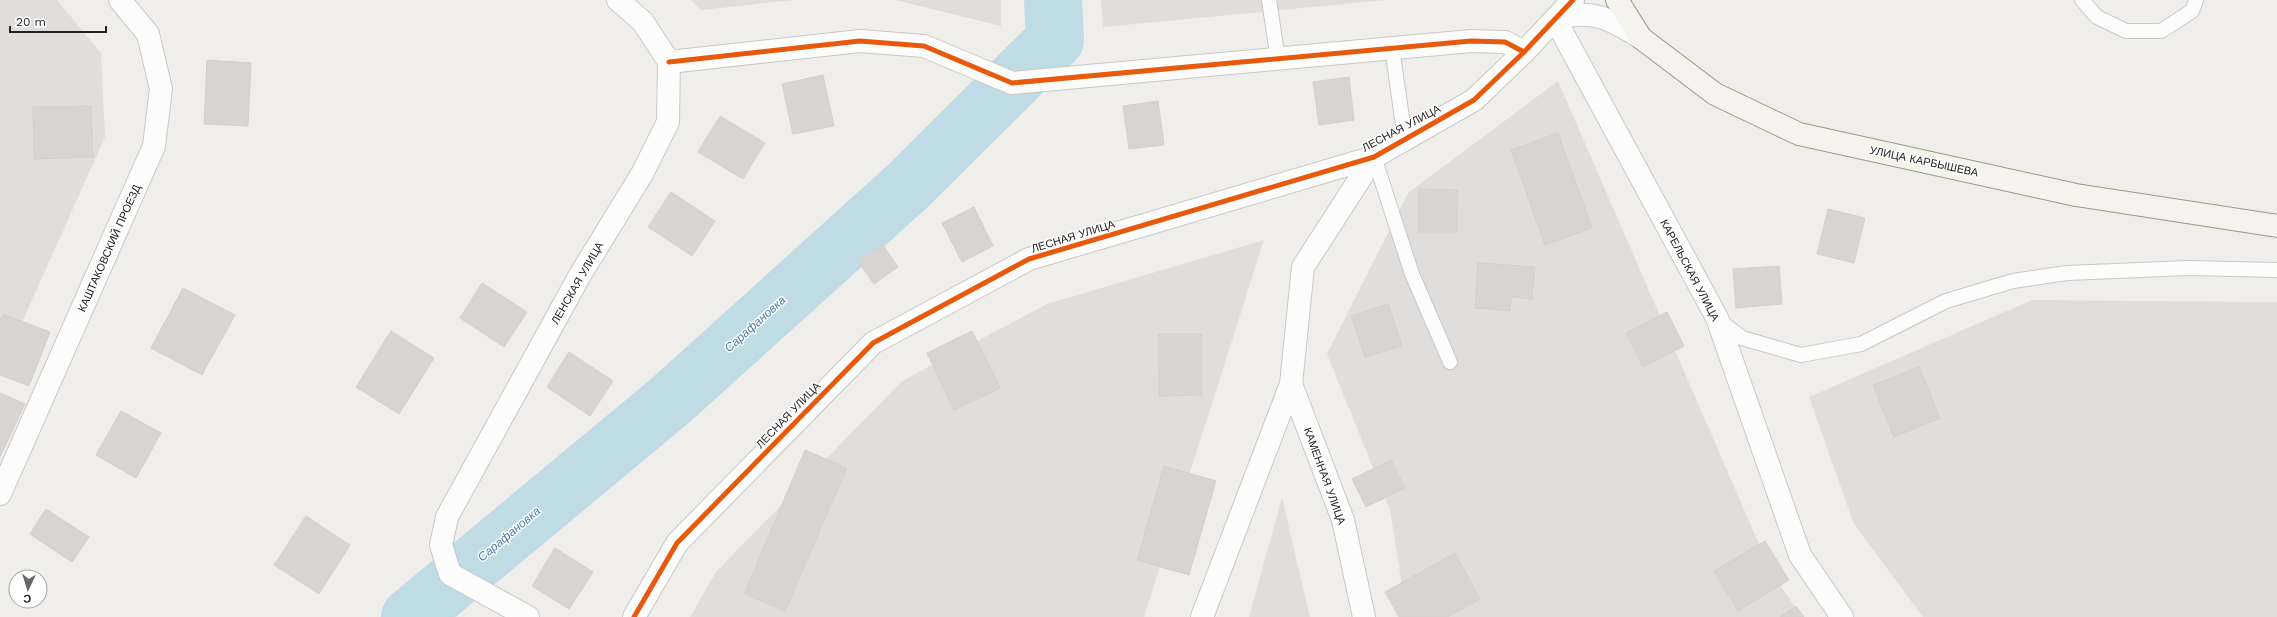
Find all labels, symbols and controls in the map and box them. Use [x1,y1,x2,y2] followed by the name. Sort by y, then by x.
[10,8,106,34] scale bar
[16,15,46,29] text: 20 m
[1360,102,1443,155] street label: ЛЕСНАЯ УЛИЦА
[1868,144,1980,179] street label: УЛИЦА КАРБЫШЕВА
[75,182,144,314] street label: КАШТАКОВСКИЙ ПРОЕЗД
[1030,217,1117,255] street label: ЛЕСНАЯ УЛИЦА
[1657,217,1722,324] street label: КАРЕЛЬСКАЯ УЛИЦА
[549,239,607,327] street label: ЛЕНСКАЯ УЛИЦА
[722,293,789,355] water label: Сарафановка
[754,379,824,451] street label: ЛЕСНАЯ УЛИЦА
[1301,426,1348,527] street label: КАМЕННАЯ УЛИЦА
[475,504,543,564] water label: Сарафановка
[8,569,48,609] north arrow
[23,592,32,605] text: С

